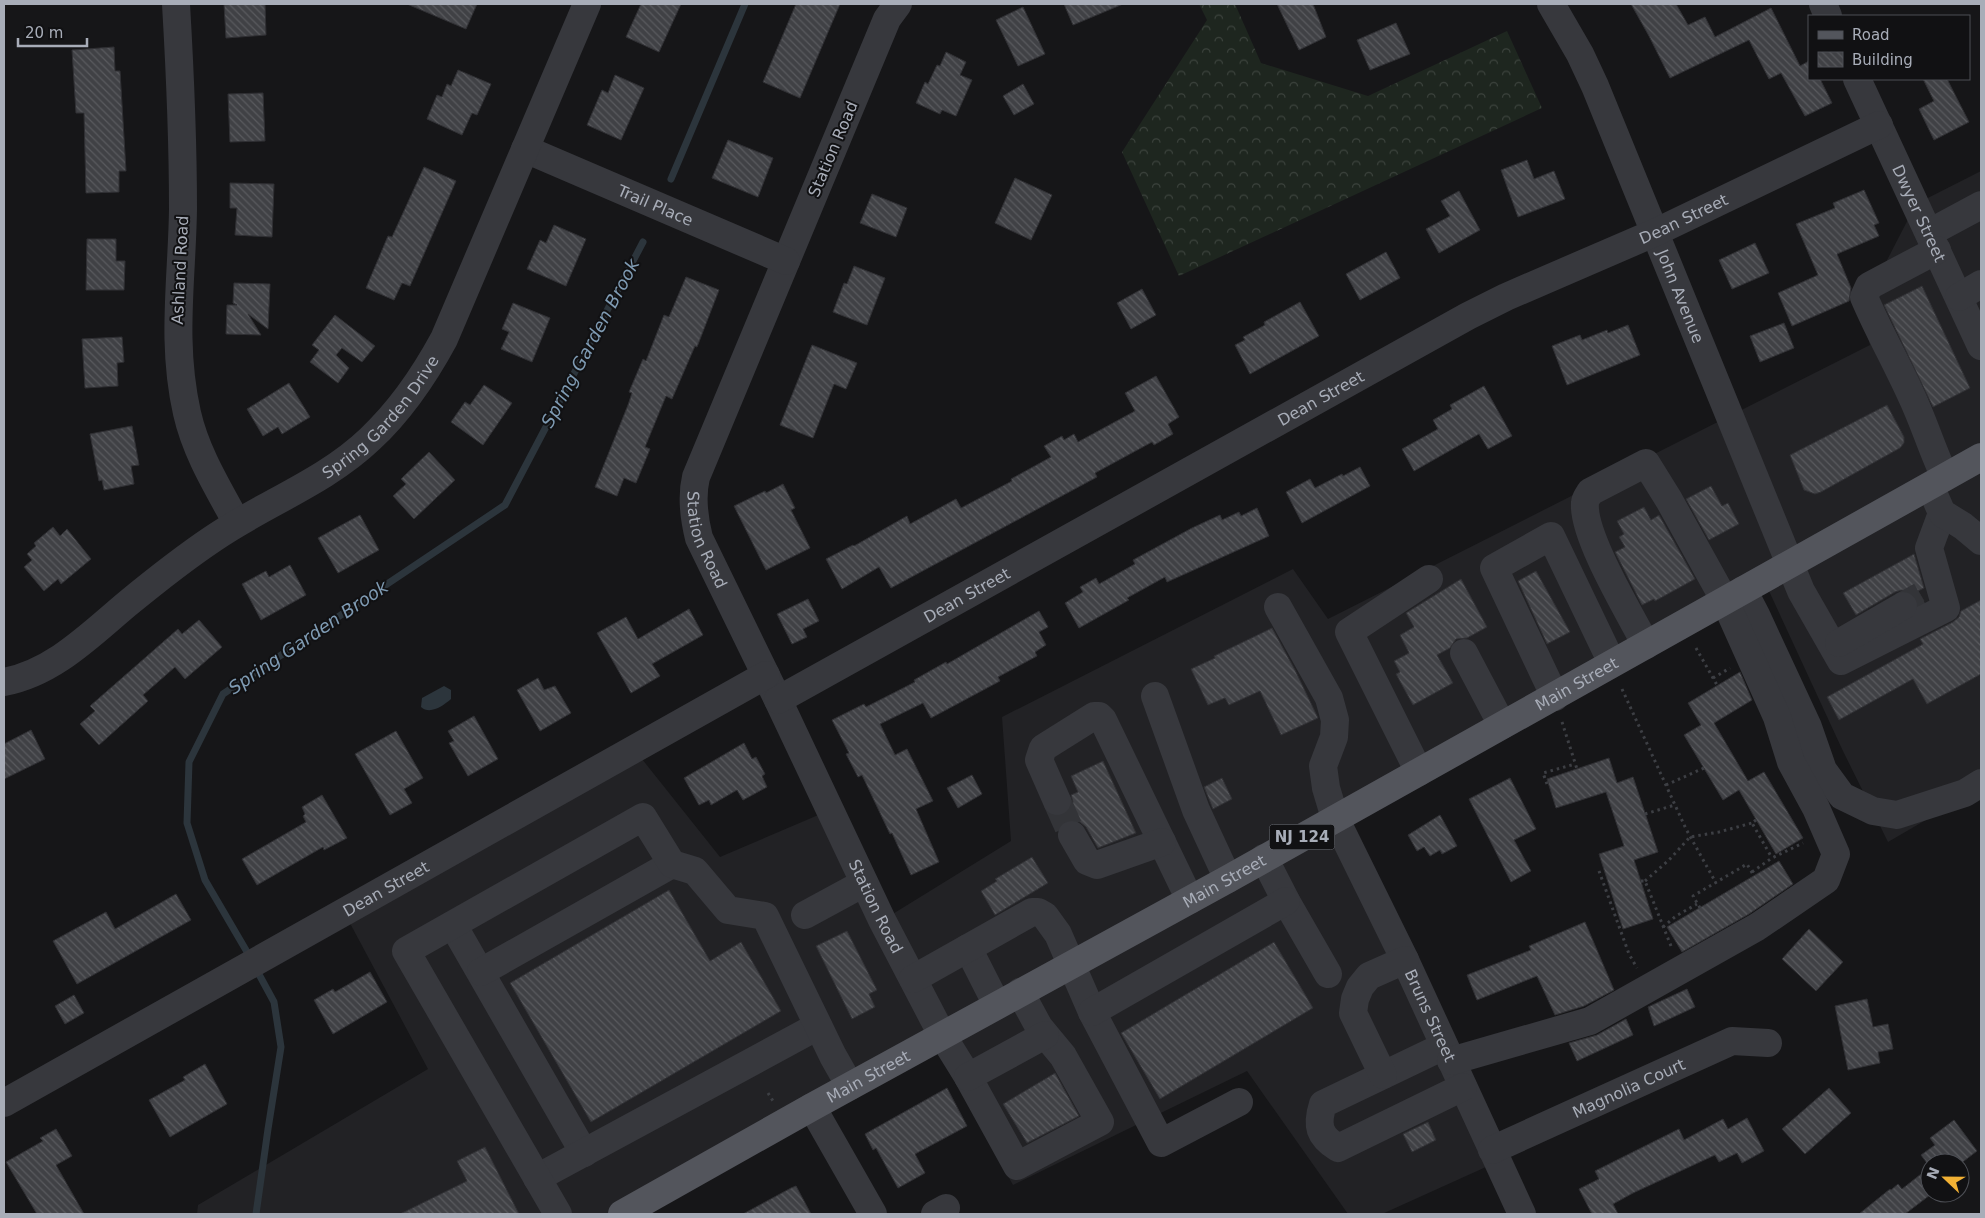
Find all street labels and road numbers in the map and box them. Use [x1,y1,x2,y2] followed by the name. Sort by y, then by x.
[804,98,862,200] street label: Station Road
[1889,162,1950,265] street label: Dwyer Street
[614,180,696,230] street label: Trail Place
[1636,190,1731,248] street label: Dean Street
[168,215,192,325] street label: Ashland Road
[1653,246,1708,346] street label: John Avenue
[318,352,442,482] street label: Spring Garden Drive
[1274,366,1367,430] street label: Dean Street
[684,491,731,591] street label: Station Road
[920,563,1013,627] street label: Dean Street
[1532,653,1621,714] street label: Main Street
[1270,824,1334,850] road number: NJ 124
[1179,850,1269,912] street label: Main Street
[845,856,907,956] street label: Station Road
[339,857,432,920] street label: Dean Street
[1401,966,1460,1065] street label: Bruns Street
[823,1046,913,1107] street label: Main Street
[1569,1054,1688,1122] street label: Magnolia Court

